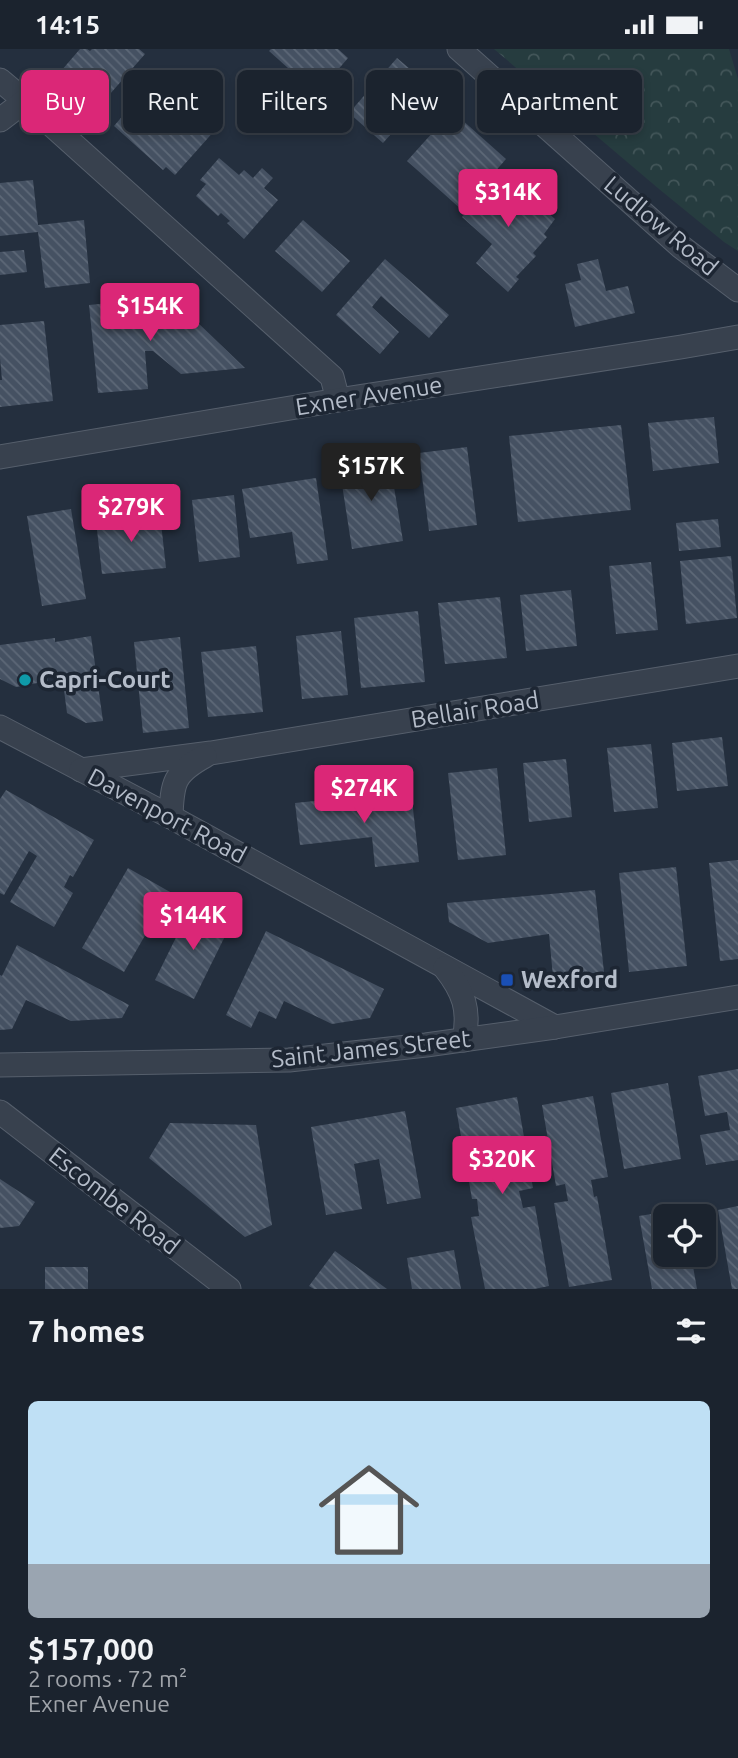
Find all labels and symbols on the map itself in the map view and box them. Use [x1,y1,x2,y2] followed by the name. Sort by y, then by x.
[459,169,557,229] pin: $314K
[599,170,724,281] street label: Ludlow Road
[101,283,199,343] pin: $154K
[294,371,444,420] street label: Exner Avenue
[322,443,420,503] pin: $157K
[82,484,180,544] pin: $279K
[39,666,171,693] place label: Capri-Court
[17,672,33,688] marker: Capri-Court
[409,686,541,733] street label: Bellair Road
[84,762,251,869] street label: Davenport Road
[315,765,413,825] pin: $274K
[144,893,242,952] pin: $144K
[521,966,618,993] place label: Wexford
[499,972,515,988] marker: Wexford
[270,1025,473,1072] street label: Saint James Street
[453,1137,551,1196] pin: $320K
[44,1141,185,1260] street label: Escombe Road

